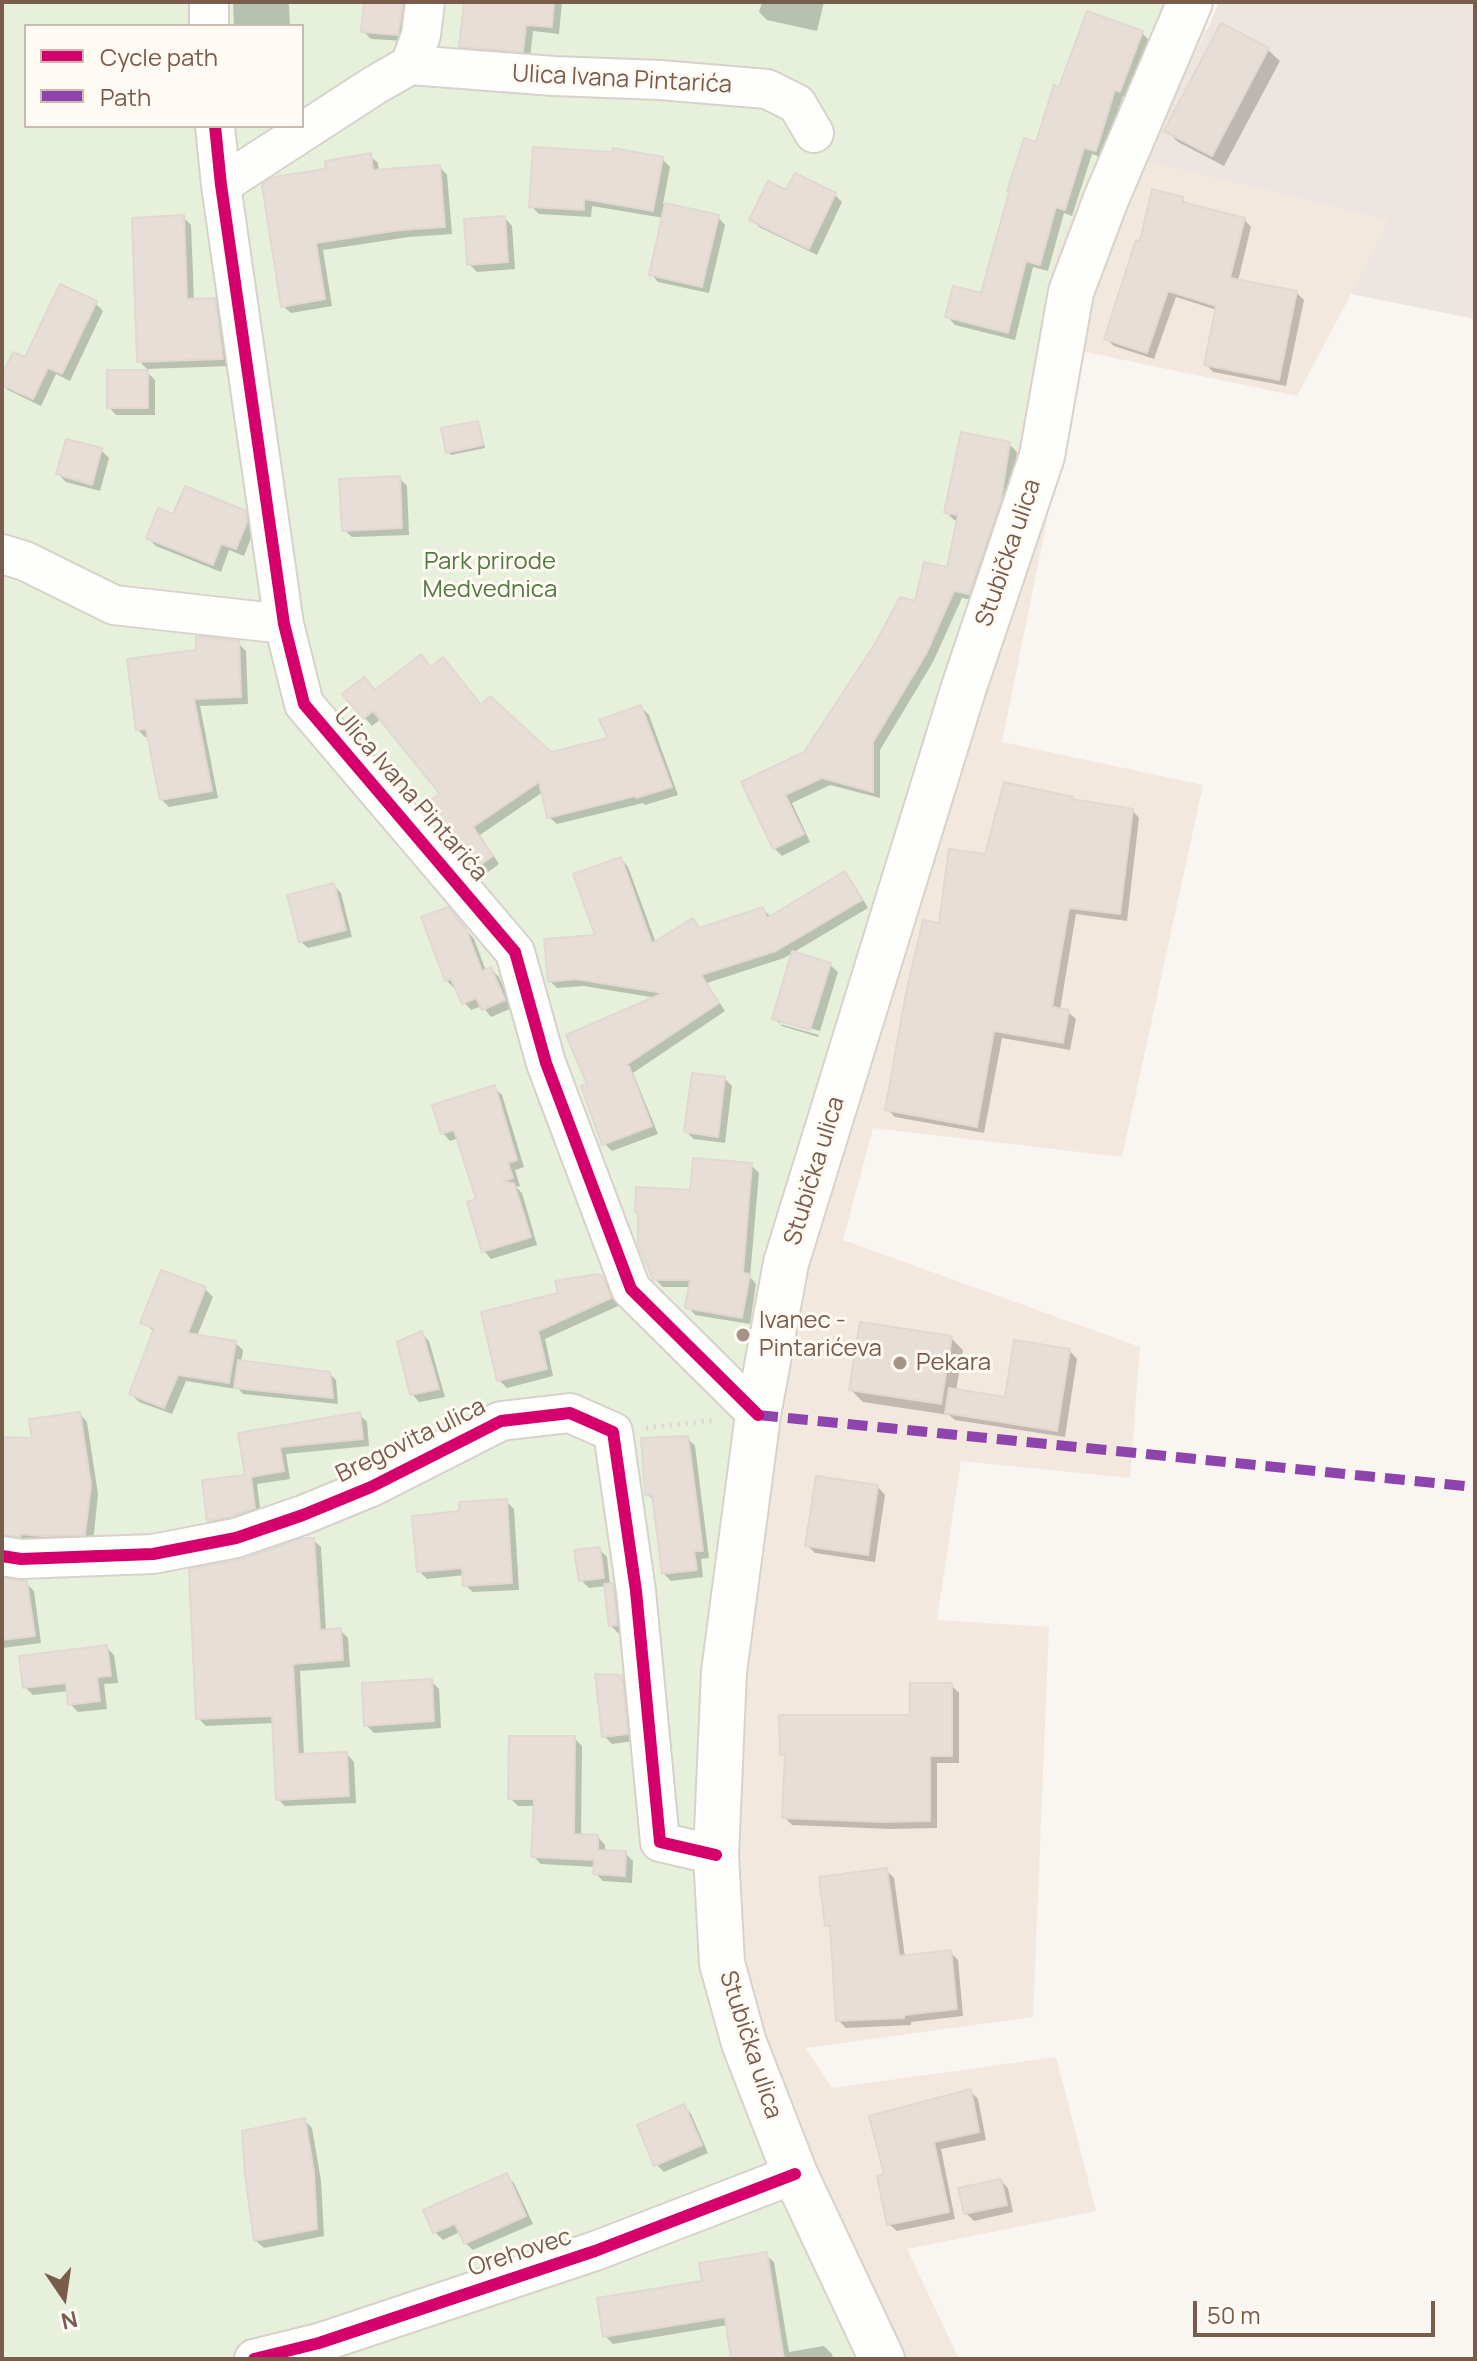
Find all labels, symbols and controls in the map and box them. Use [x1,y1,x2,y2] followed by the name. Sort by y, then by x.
[24,24,304,128] legend
[100,40,218,73] text: Cycle path
[511,60,733,100] street label: Ulica Ivana Pintarića
[100,80,151,113] text: Path
[970,476,1048,630] street label: Stubička ulica
[423,548,557,604] park label: Park prirode Medvednica
[327,702,493,888] street label: Ulica Ivana Pintarića
[779,1093,851,1249] street label: Stubička ulica
[759,1307,882,1363] place label: Ivanec - Pintarićeva
[734,1326,752,1344] marker: Ivanec - Pintarićeva
[916,1349,991,1377] place label: Pekara
[891,1354,909,1372] marker: Pekara
[332,1392,490,1490] street label: Bregovita ulica
[713,1967,787,2123] street label: Stubička ulica
[465,2223,575,2283] street label: Orehovec
[24,2257,104,2337] north arrow
[1197,2285,1439,2335] scale bar
[1207,2298,1261,2331] text: 50 m
[58,2304,80,2337] text: N

